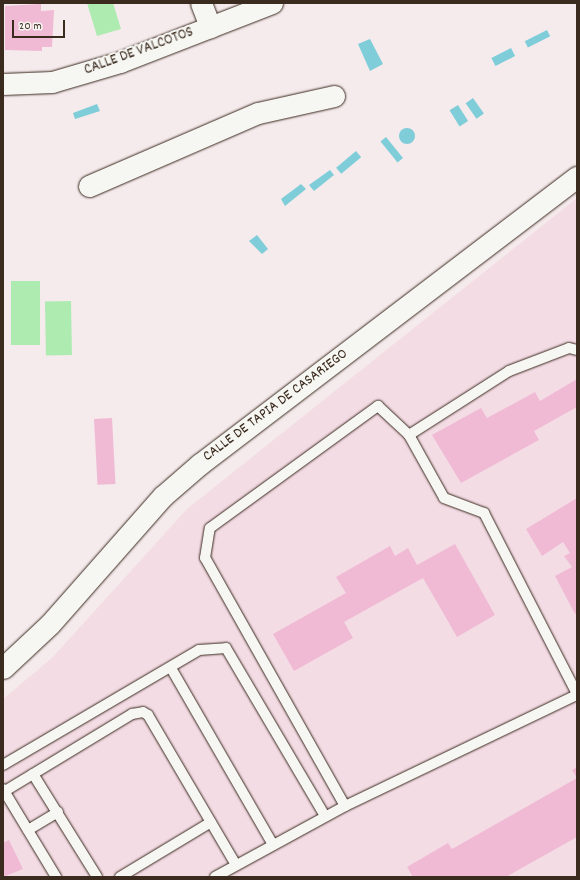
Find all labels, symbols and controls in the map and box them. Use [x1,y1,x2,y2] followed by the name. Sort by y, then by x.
[14,12,67,38] scale bar
[19,18,42,35] text: 20 m
[82,24,196,80] street label: CALLE DE VALCOTOS
[200,346,352,466] street label: CALLE DE TAPIA DE CASARIEGO

